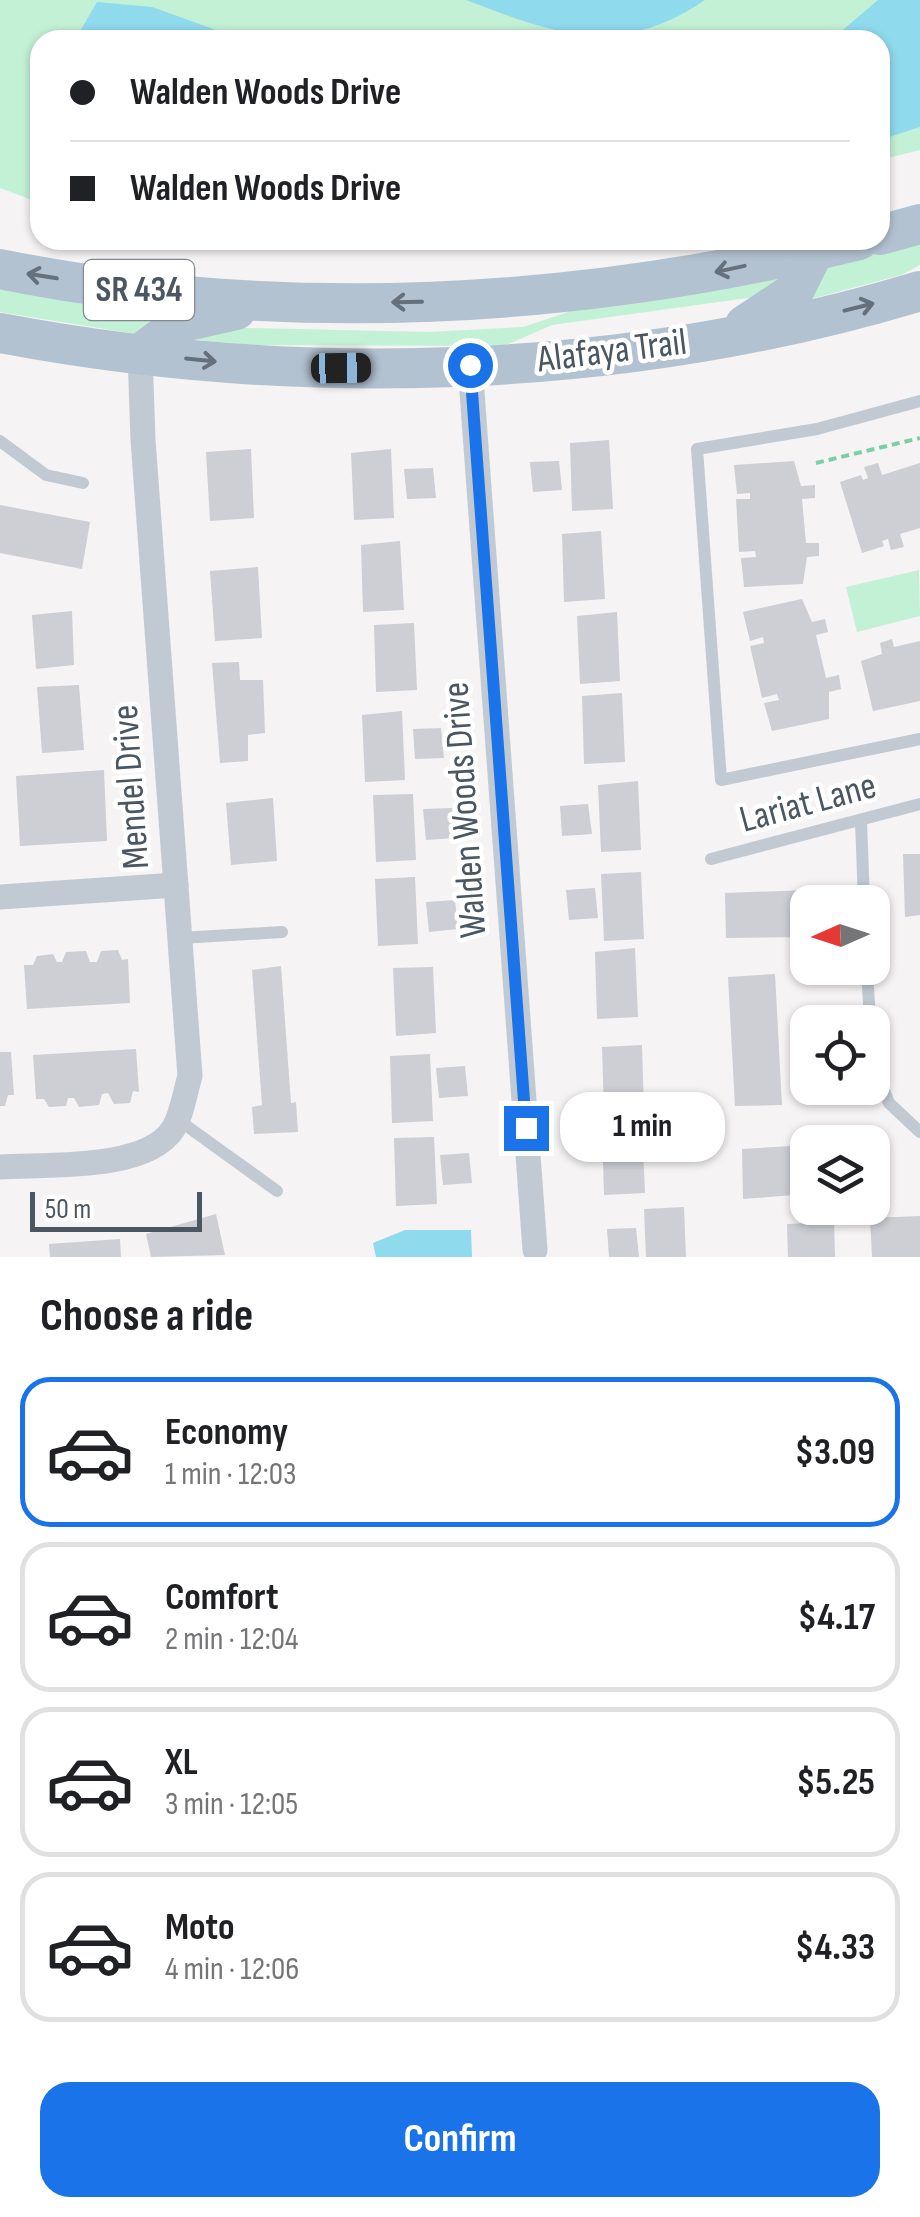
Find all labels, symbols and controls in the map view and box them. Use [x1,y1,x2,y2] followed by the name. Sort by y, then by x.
[130,70,401,115] text: Walden Woods Drive
[130,166,401,211] text: Walden Woods Drive
[84,260,194,320] road number: SR 434
[715,261,747,280] one-way arrow
[27,267,59,285] one-way arrow
[392,292,424,311] one-way arrow
[842,297,874,315] one-way arrow
[534,320,689,383] street label: Alafaya Trail
[448,343,493,388] route start
[184,351,216,370] one-way arrow
[311,352,371,384] car
[434,681,496,939] street label: Walden Woods Drive
[103,703,159,871] street label: Mendel Drive
[735,763,881,843] street label: Lariat Lane
[790,885,890,985] north arrow
[790,885,890,1225] map controls
[790,1005,890,1105] button: locate
[561,1093,726,1163] callout: 1 min
[504,1106,549,1151] route end
[613,1107,672,1146] text: 1 min
[790,1125,890,1225] button: layers
[30,1187,202,1232] scale bar
[45,1193,91,1226] text: 50 m
[40,1289,253,1344] text: Choose a ride
[45,1407,135,1497] icon: car
[165,1410,288,1455] text: Economy
[795,1430,875,1475] text: $3.09
[165,1455,296,1494] text: 1 min · 12:03
[45,1572,135,1662] icon: car
[165,1575,279,1620] text: Comfort
[798,1595,875,1640] text: $4.17
[165,1620,298,1659] text: 2 min · 12:04
[45,1737,135,1827] icon: car
[165,1740,198,1785] text: XL
[796,1760,875,1805] text: $5.25
[165,1785,298,1824] text: 3 min · 12:05
[45,1902,135,1992] icon: car
[165,1905,235,1950] text: Moto
[795,1925,875,1970] text: $4.33
[165,1950,299,1989] text: 4 min · 12:06
[40,2082,880,2197] button: Confirm

